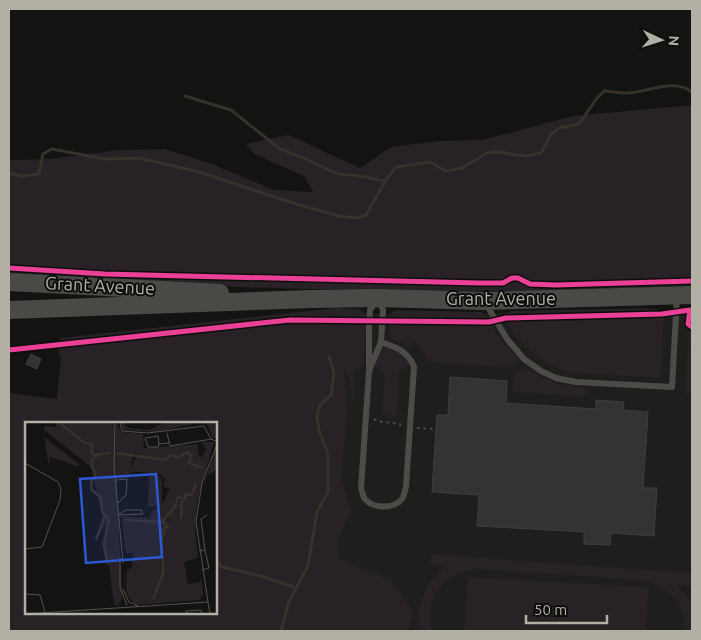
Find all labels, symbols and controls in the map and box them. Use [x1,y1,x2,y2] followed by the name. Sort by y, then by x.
[636,15,686,65] north arrow
[666,35,682,47] text: N
[45,272,156,298] street label: Grant Avenue
[446,288,556,308] street label: Grant Avenue
[25,422,218,615] inset map
[526,592,607,624] scale bar
[534,601,567,618] text: 50 m

